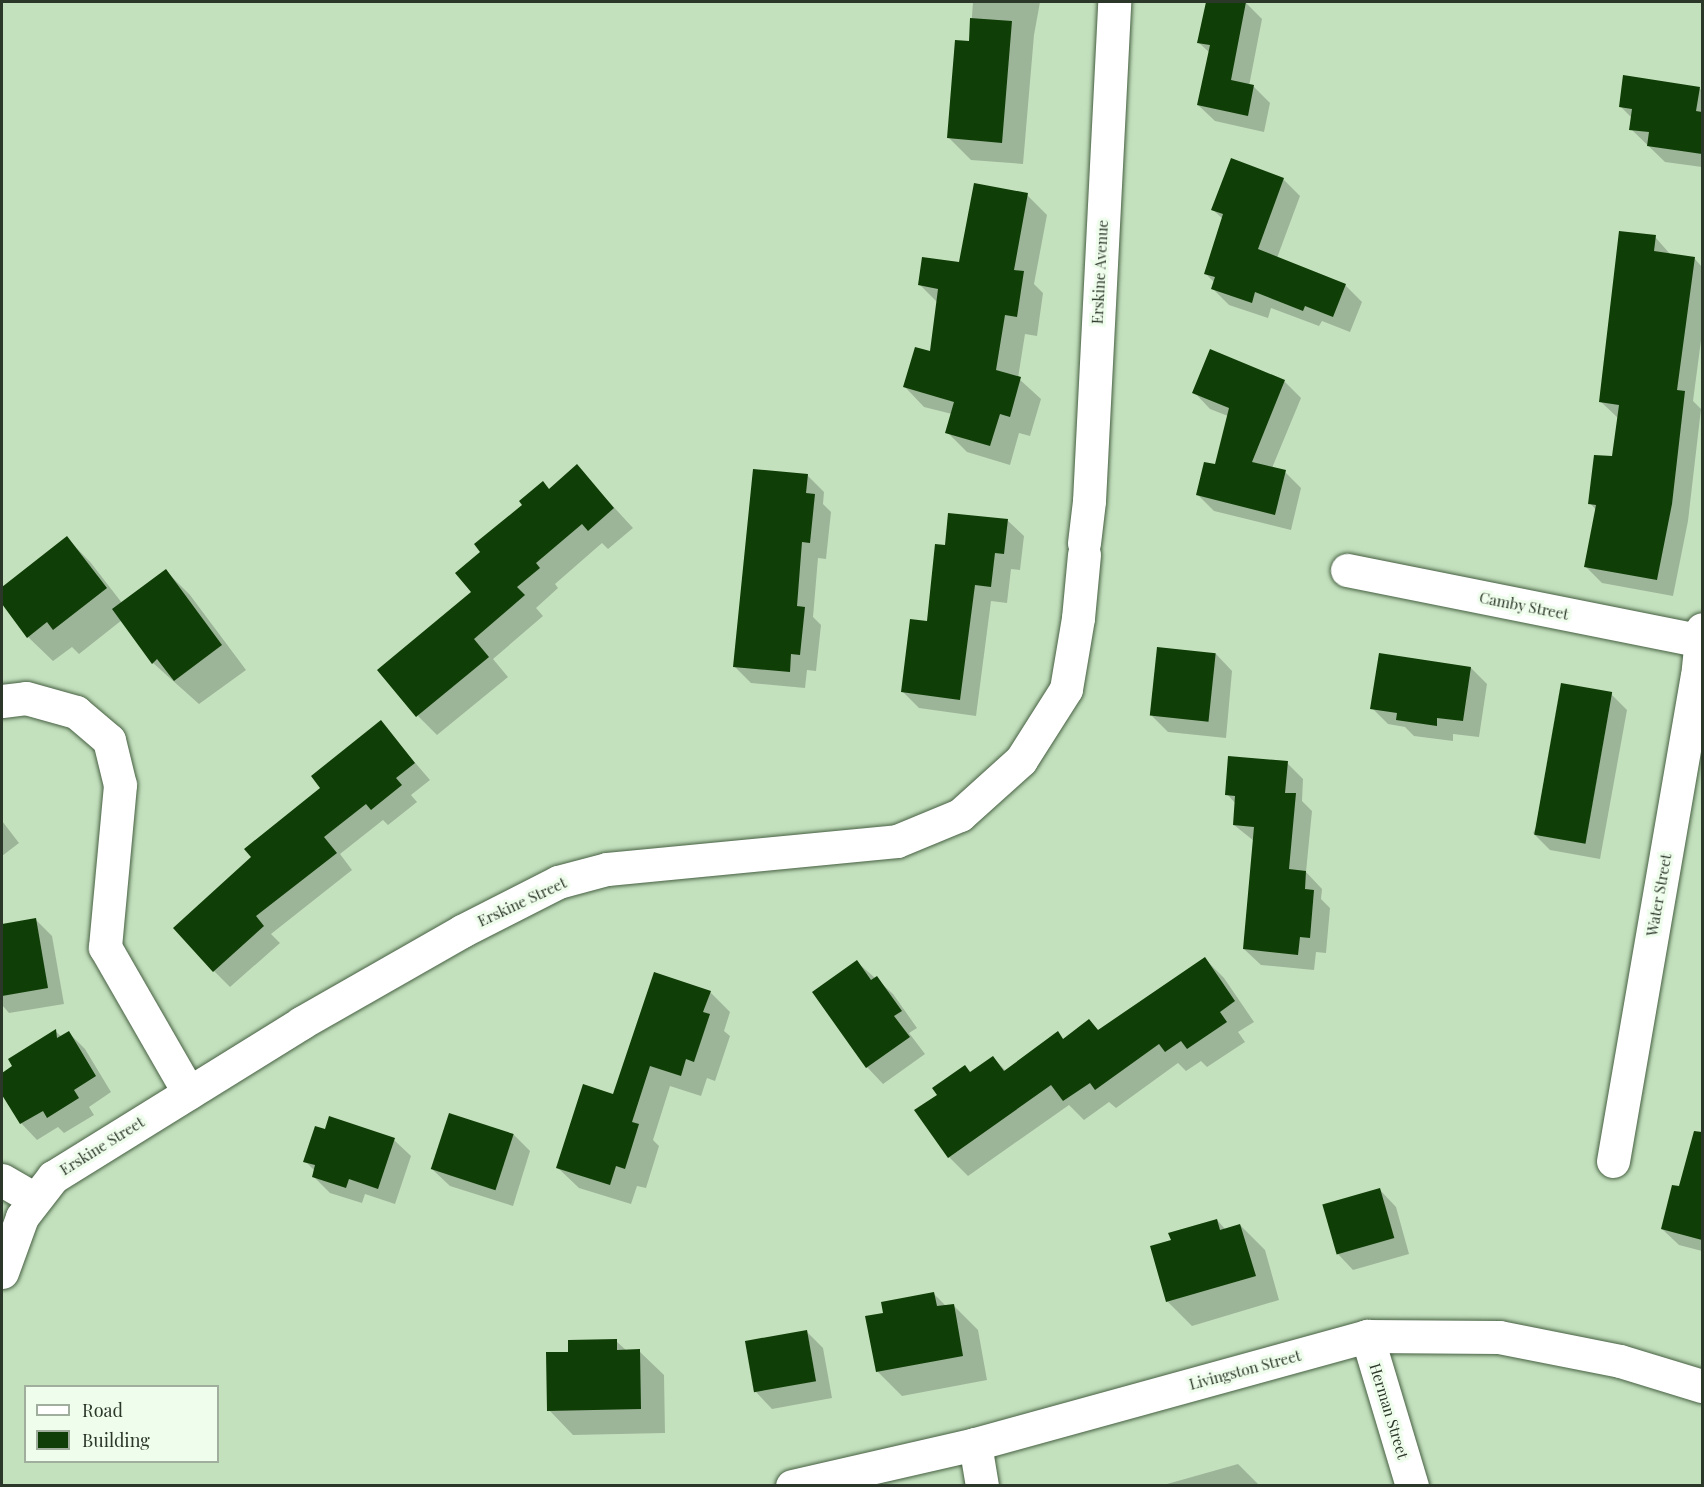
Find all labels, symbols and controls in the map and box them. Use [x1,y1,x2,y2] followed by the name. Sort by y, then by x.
[1088,219,1112,325] street label: Erskine Avenue
[1478,588,1570,624] street label: Camby Street
[1643,852,1675,938] street label: Water Street
[475,874,569,930] street label: Erskine Street
[57,1113,147,1179] street label: Erskine Street
[1187,1346,1303,1394] street label: Livingston Street
[1366,1361,1412,1461] street label: Herman Street
[24,1385,219,1463] legend
[82,1398,123,1422] text: Road
[82,1428,150,1452] text: Building

